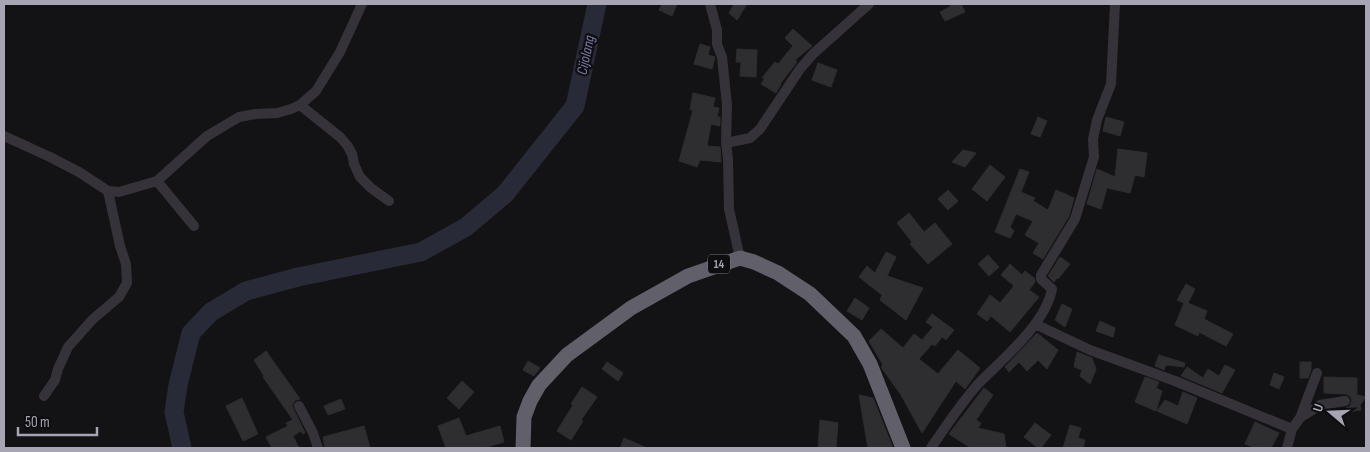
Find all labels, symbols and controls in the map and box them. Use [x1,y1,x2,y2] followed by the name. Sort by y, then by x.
[573,34,599,76] water label: Cijolang
[708,254,730,274] road number: 14
[1305,387,1355,437] north arrow
[1309,402,1327,414] text: U
[18,404,96,436] scale bar
[25,413,50,432] text: 50 m

